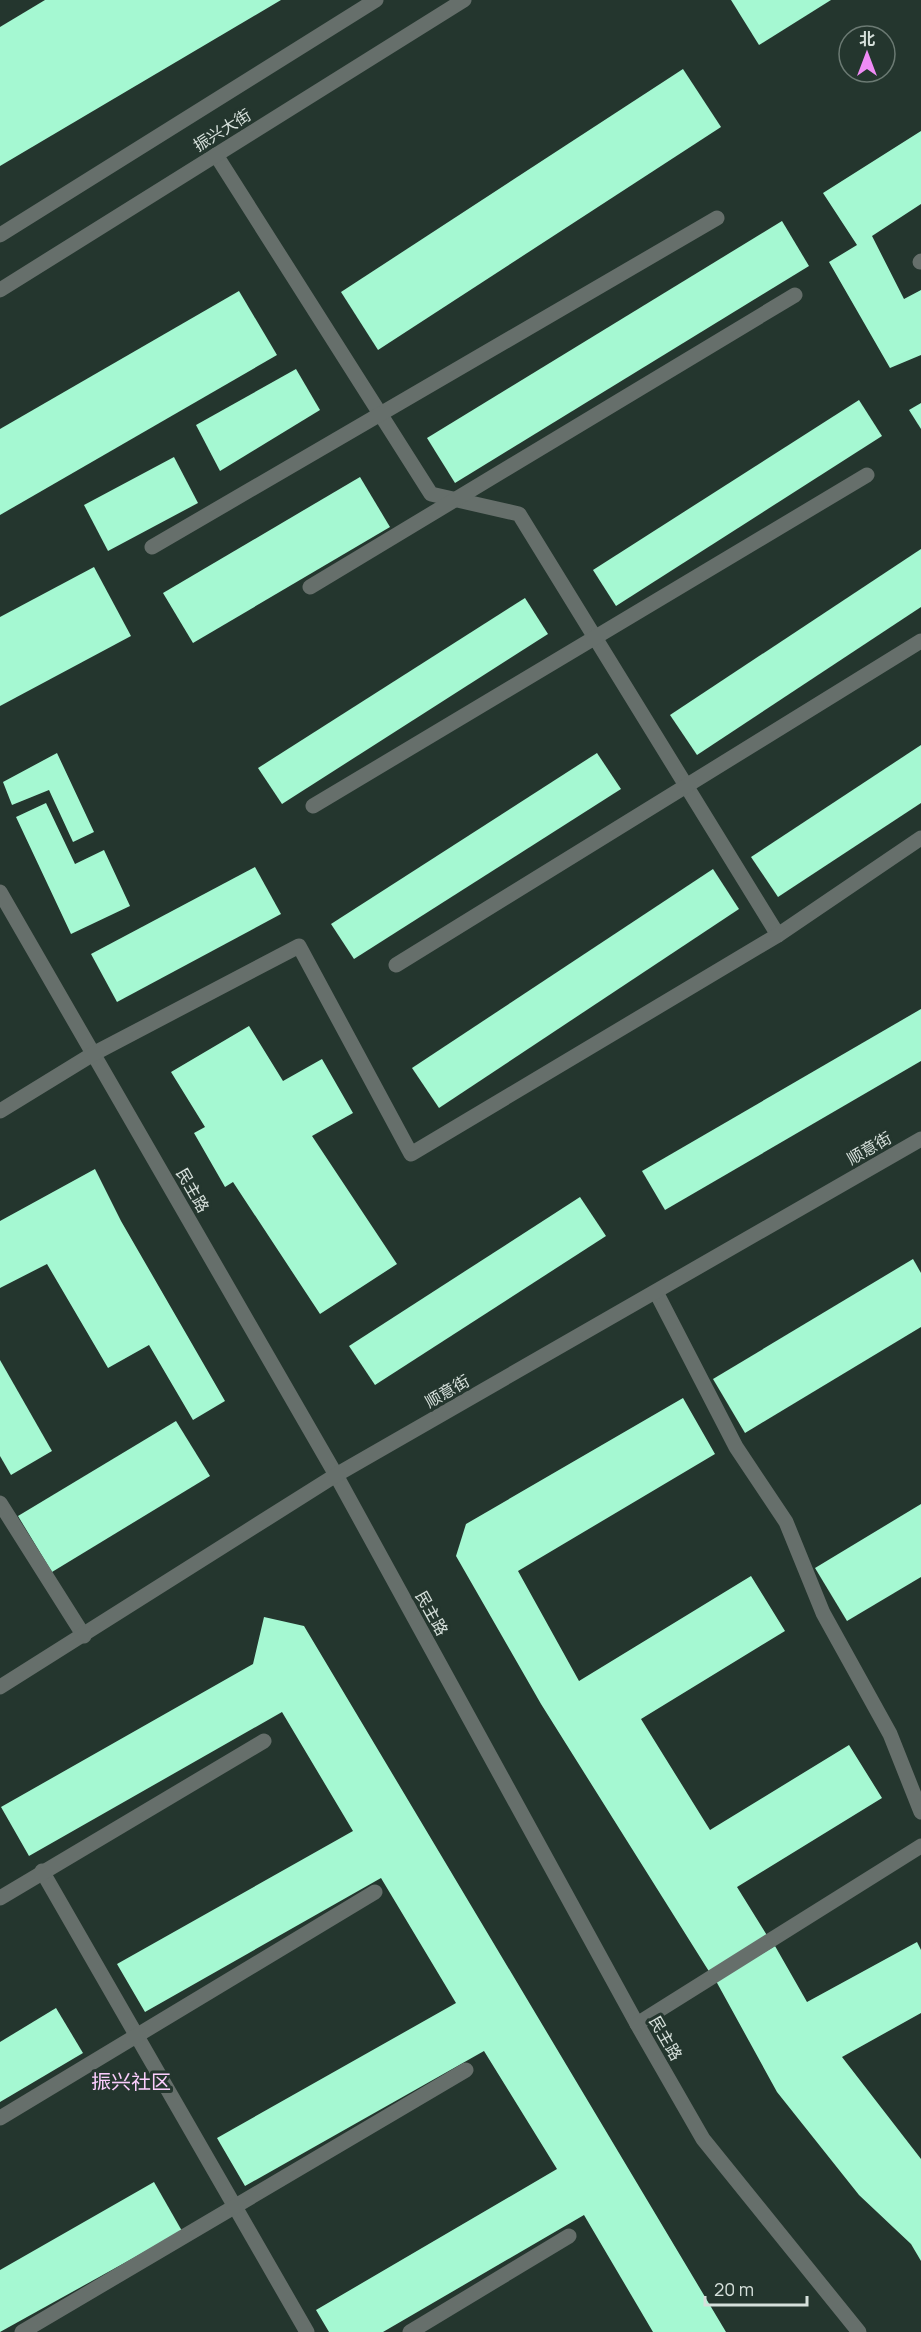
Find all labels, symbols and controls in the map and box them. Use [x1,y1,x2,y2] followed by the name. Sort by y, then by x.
[837,24,897,84] north arrow
[859,28,875,50] text: 北
[189,104,255,156] street label: 振兴大街
[843,1126,895,1170] street label: 顺意街
[171,1164,215,1216] street label: 民主路
[421,1369,473,1413] street label: 顺意街
[411,1587,453,1639] street label: 民主路
[644,2012,688,2064] street label: 民主路
[91,2068,171,2095] district label: 振兴社区
[705,2269,807,2307] scale bar
[714,2277,754,2301] text: 20 m

